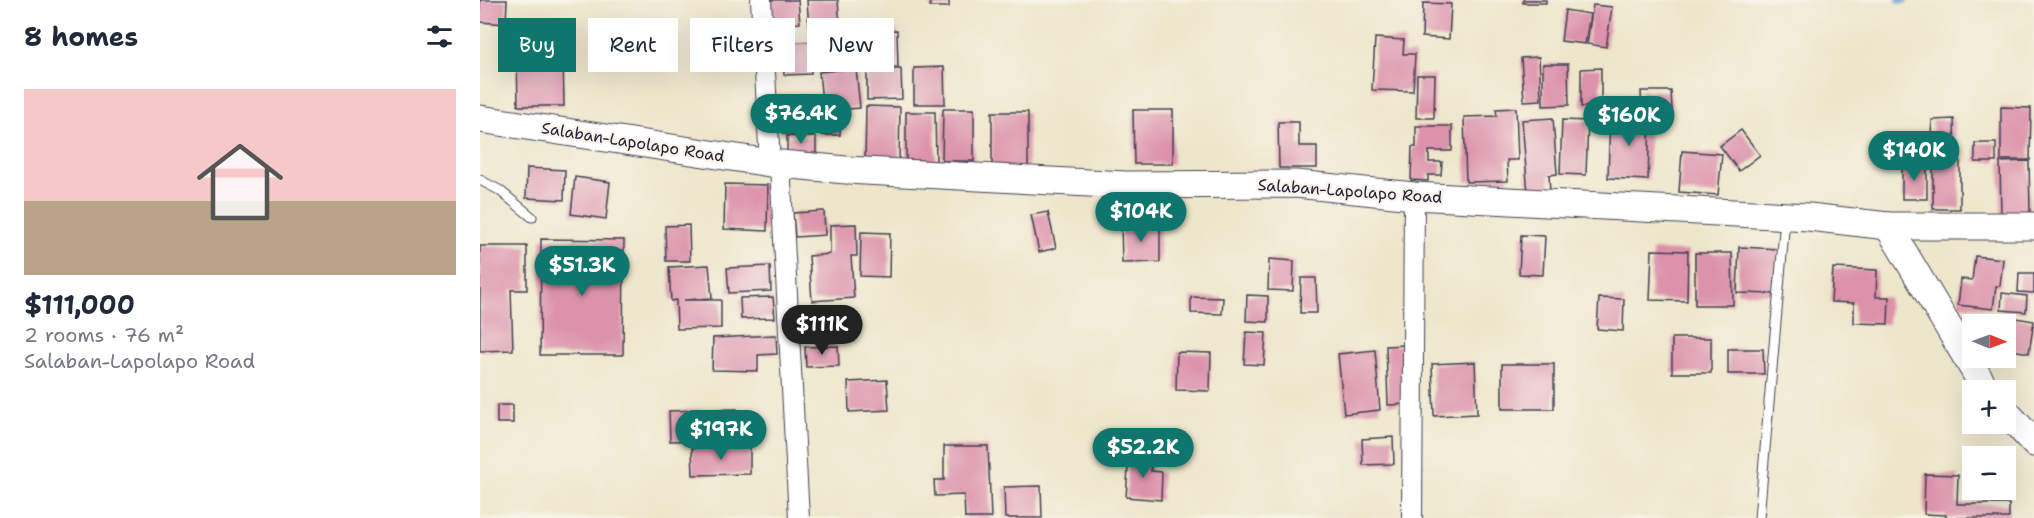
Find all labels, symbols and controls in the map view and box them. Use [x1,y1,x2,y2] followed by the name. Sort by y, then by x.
[498,18,576,72] chip: Buy
[588,18,678,72] chip: Rent
[690,18,795,72] chip: Filters
[807,18,894,72] chip: New
[24,19,138,54] text: 8 homes
[423,20,456,53] icon: filters
[752,94,850,145] pin: $76.4K
[1587,96,1671,147] pin: $160K
[765,100,837,126] text: $76.4K
[1597,102,1661,128] text: $160K
[540,117,726,167] street label: Salaban-Lapolapo Road
[186,128,294,236] icon: home
[1872,131,1956,182] pin: $140K
[1882,137,1946,163] text: $140K
[1257,174,1443,208] street label: Salaban-Lapolapo Road
[1099,192,1183,243] pin: $104K
[1109,198,1173,224] text: $104K
[533,246,631,297] pin: $51.3K
[549,252,615,278] text: $51.3K
[24,287,135,322] text: $111,000
[780,305,864,356] pin: $111K
[796,311,849,337] text: $111K
[1962,314,2016,368] north arrow
[1962,314,2016,500] map controls
[24,322,184,348] text: 2 rooms · 76 m²
[24,348,255,374] text: Salaban-Lapolapo Road
[1962,380,2016,434] button: +
[679,410,763,461] pin: $197K
[689,416,753,442] text: $197K
[1094,428,1192,479] pin: $52.2K
[1107,434,1179,460] text: $52.2K
[1962,446,2016,500] button: −

